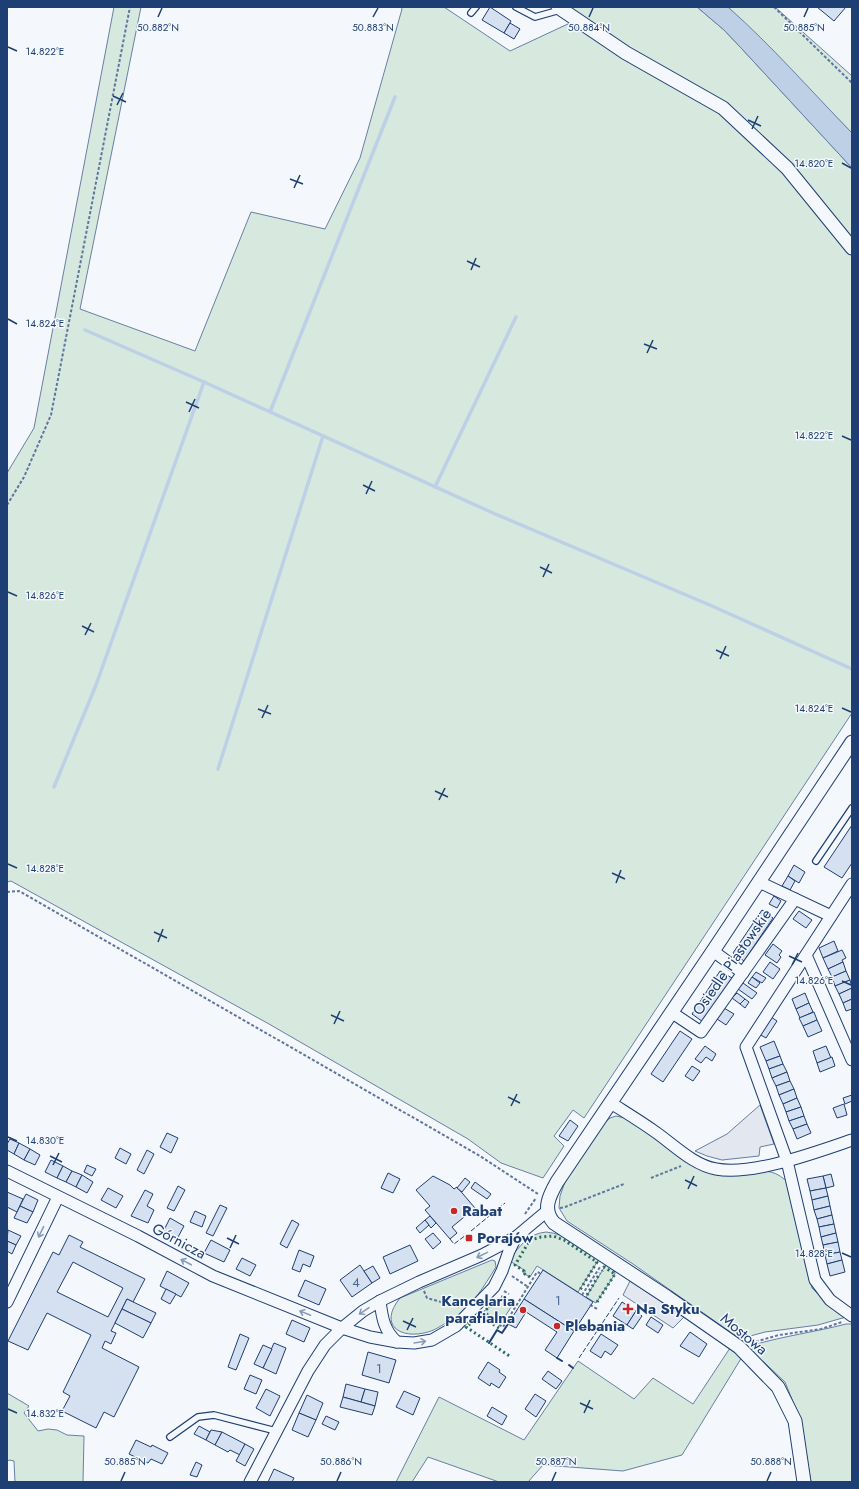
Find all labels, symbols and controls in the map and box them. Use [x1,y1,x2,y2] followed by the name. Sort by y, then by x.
[137,20,179,35] text: 50.882°N
[352,20,394,35] text: 50.883°N
[568,20,610,35] text: 50.884°N
[783,20,825,35] text: 50.885°N
[26,44,64,59] text: 14.822°E
[795,156,833,171] text: 14.820°E
[26,316,64,331] text: 14.824°E
[795,428,833,443] text: 14.822°E
[26,588,64,603] text: 14.826°E
[795,701,833,716] text: 14.824°E
[26,861,64,876] text: 14.828°E
[687,904,777,1020] street label: Osiedle Piastowskie
[795,973,833,988] text: 14.826°E
[26,1133,64,1148] text: 14.830°E
[462,1200,502,1222] place label: Rabat
[449,1206,459,1216] marker: Rabat
[148,1218,210,1264] street label: Górnicza
[37,1226,44,1238] one-way arrow
[477,1227,534,1249] place label: Porajów
[464,1233,474,1243] marker: Porajów
[795,1246,833,1261] text: 14.828°E
[476,1252,488,1259] one-way arrow
[180,1258,192,1265] one-way arrow
[352,1273,360,1292] house number: 4
[441,1290,515,1329] place label: Kancelaria parafialna
[555,1291,561,1310] house number: 1
[636,1298,700,1320] place label: Na Styku
[623,1304,633,1314] marker: Na Styku
[518,1305,528,1315] marker: Kancelaria parafialna
[359,1307,370,1315] one-way arrow
[716,1308,772,1360] street label: Mostowa
[300,1309,312,1316] one-way arrow
[565,1315,625,1337] place label: Plebania
[552,1321,562,1331] marker: Plebania
[414,1338,427,1346] one-way arrow
[376,1359,382,1378] house number: 1
[26,1406,64,1421] text: 14.832°E
[104,1454,146,1469] text: 50.885°N
[320,1454,362,1469] text: 50.886°N
[535,1454,577,1469] text: 50.887°N
[750,1454,792,1469] text: 50.888°N

